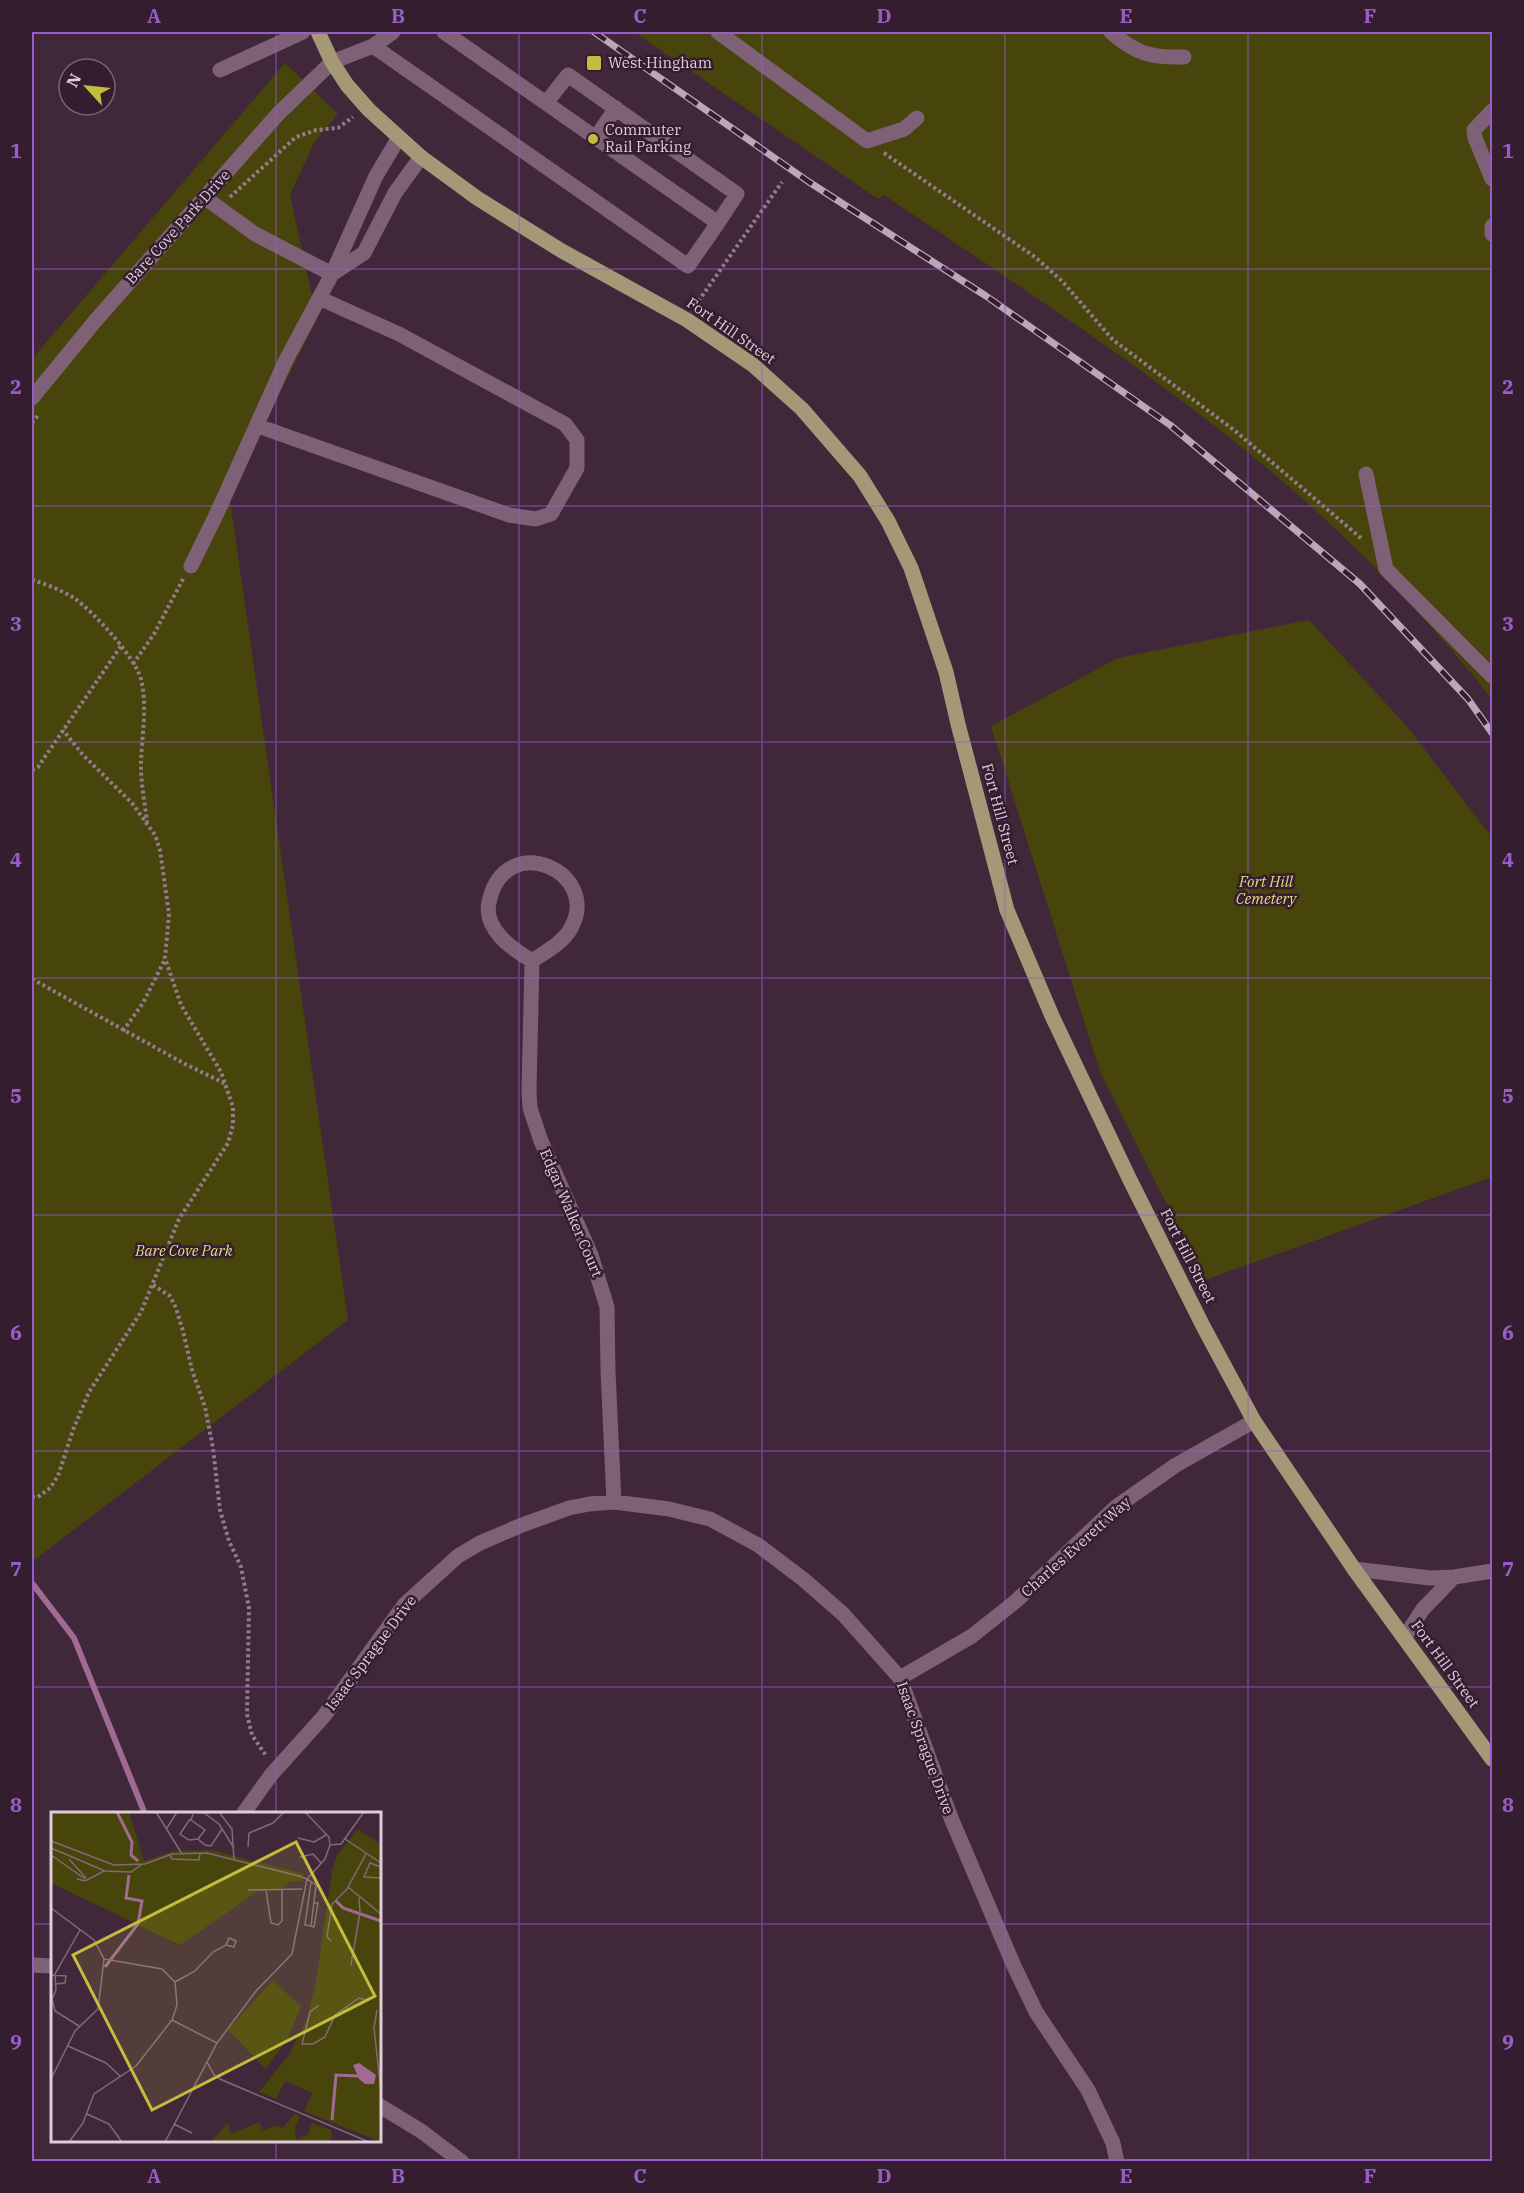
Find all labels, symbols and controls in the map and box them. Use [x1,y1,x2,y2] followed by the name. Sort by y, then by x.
[147,2,161,29] text: A
[391,2,405,29] text: B
[633,2,647,29] text: C
[876,2,892,29] text: D
[1119,2,1133,29] text: E
[1364,2,1376,29] text: F
[608,53,712,72] place label: West Hingham
[585,54,603,72] marker: West Hingham
[57,57,117,117] north arrow
[62,70,85,90] text: N
[605,120,691,156] place label: Commuter Rail Parking
[586,132,600,146] marker: Commuter Rail Parking
[10,137,22,164] text: 1
[1502,137,1514,164] text: 1
[121,165,234,288] street label: Bare Cove Park Drive
[683,293,779,368] street label: Fort Hill Street
[10,373,22,400] text: 2
[1502,373,1514,400] text: 2
[10,610,22,637] text: 3
[1502,610,1514,637] text: 3
[978,761,1023,867] street label: Fort Hill Street
[10,846,22,873] text: 4
[1502,846,1514,873] text: 4
[1236,872,1297,908] park label: Fort Hill Cemetery
[10,1082,22,1109] text: 5
[1502,1082,1514,1109] text: 5
[536,1146,607,1280] street label: Edgar Walker Court
[1156,1205,1221,1306] street label: Fort Hill Street
[134,1241,233,1260] park label: Bare Cove Park
[10,1319,22,1346] text: 6
[1502,1319,1514,1346] text: 6
[1017,1492,1134,1601] street label: Charles Everett Way
[10,1555,22,1582] text: 7
[1502,1555,1514,1582] text: 7
[321,1591,420,1714] street label: Isaac Sprague Drive
[1407,1616,1484,1711] street label: Fort Hill Street
[893,1679,958,1817] street label: Isaac Sprague Drive
[10,1791,22,1818] text: 8
[1502,1791,1514,1818] text: 8
[51,1812,381,2142] inset map
[10,2028,22,2055] text: 9
[1502,2028,1514,2055] text: 9
[147,2162,161,2189] text: A
[391,2162,405,2189] text: B
[633,2162,647,2189] text: C
[876,2162,892,2189] text: D
[1119,2162,1133,2189] text: E
[1364,2162,1376,2189] text: F

